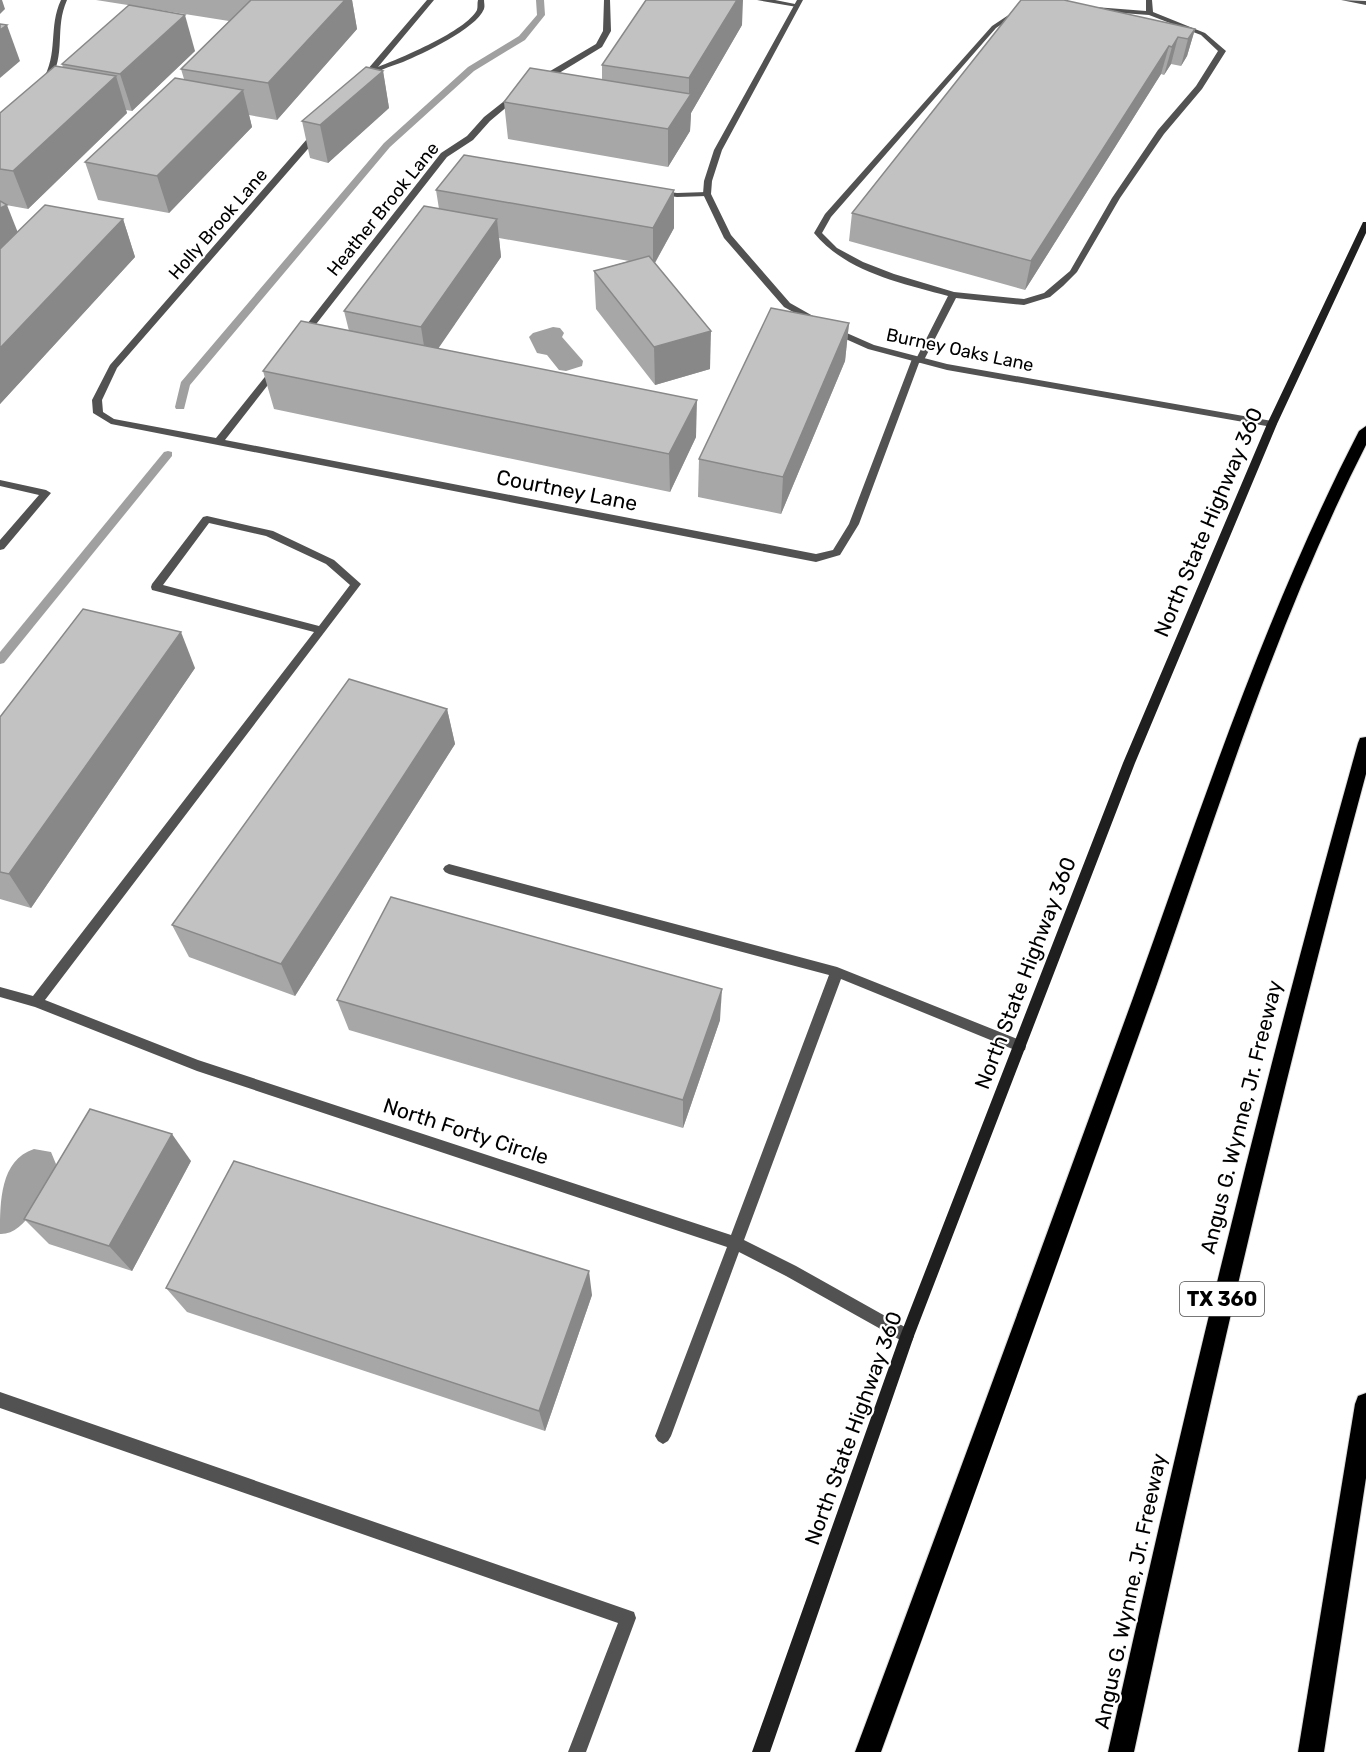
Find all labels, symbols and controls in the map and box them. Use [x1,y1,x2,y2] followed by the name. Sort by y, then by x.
[322,138,444,280] street label: Heather Brook Lane
[164,164,272,284] street label: Holly Brook Lane
[884,324,1036,376] street label: Burney Oaks Lane
[1148,404,1268,640] street label: North State Highway 360
[494,464,640,516] street label: Courtney Lane
[969,853,1081,1093] street label: North State Highway 360
[1195,977,1287,1256] street label: Angus G. Wynne, Jr. Freeway
[380,1092,552,1170] street label: North Forty Circle
[1180,1282,1264,1316] road number: TX 360
[799,1308,907,1548] street label: North State Highway 360
[1089,1451,1172,1731] street label: Angus G. Wynne, Jr. Freeway

